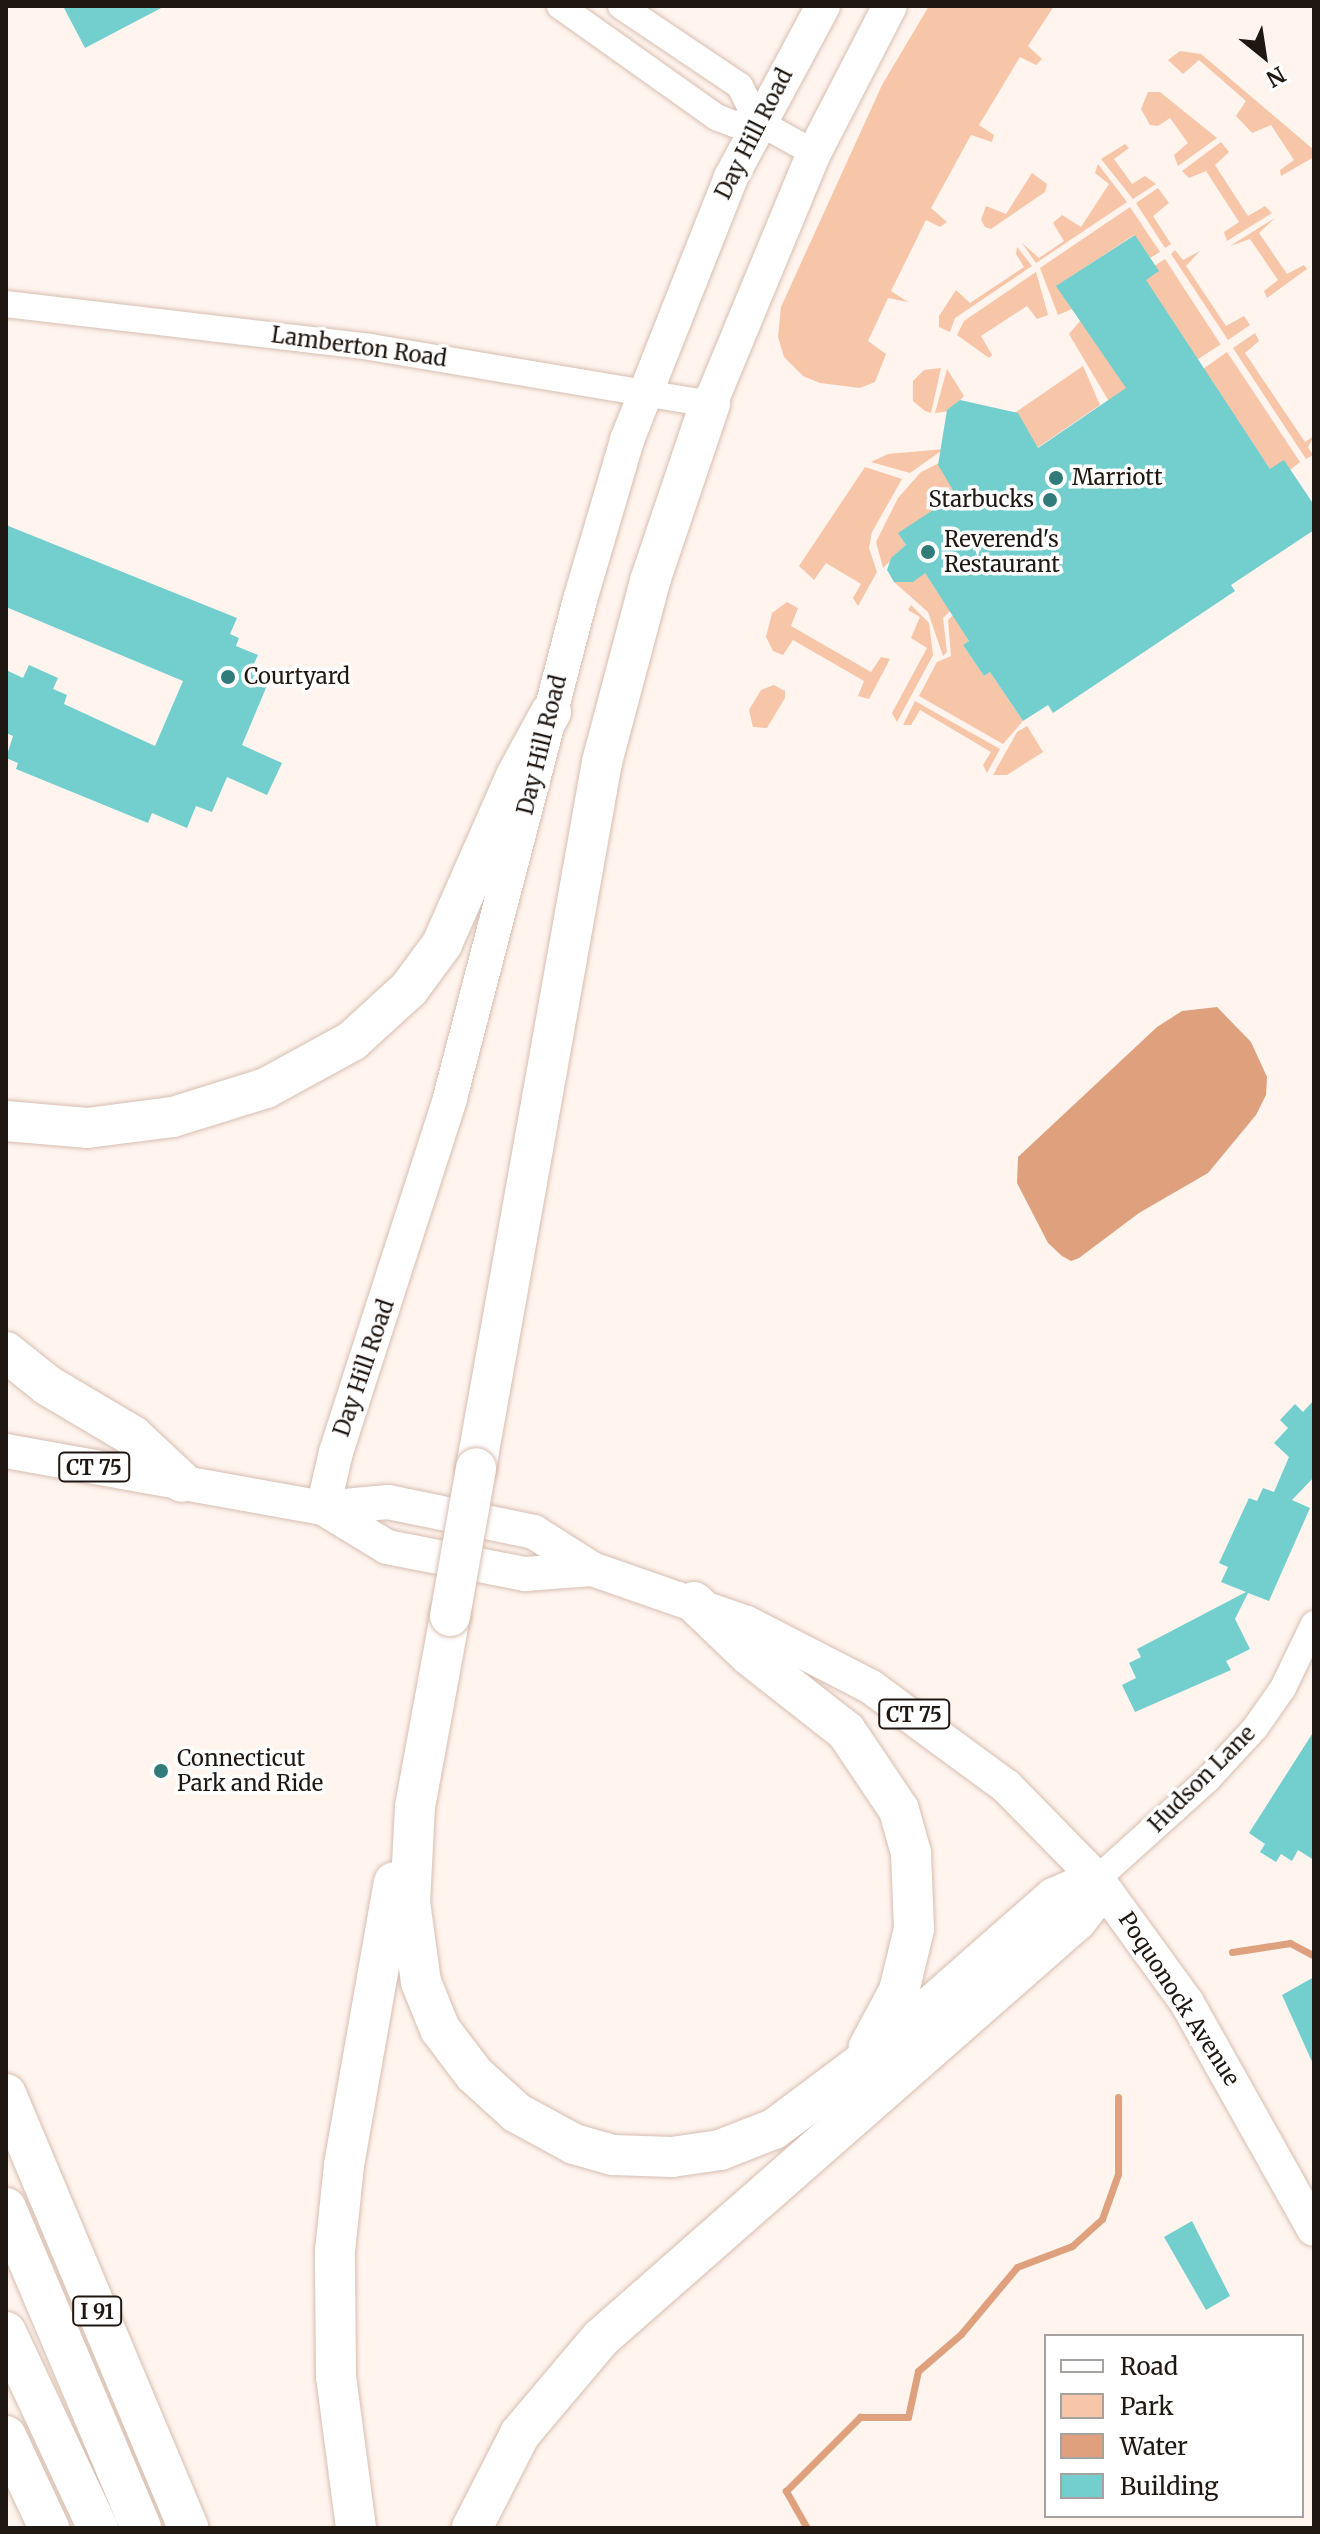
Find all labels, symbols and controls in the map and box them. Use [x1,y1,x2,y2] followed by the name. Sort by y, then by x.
[1224,16,1304,96] north arrow
[1261,60,1291,93] text: N
[710,64,798,204] street label: Day Hill Road
[269,322,449,372] street label: Lamberton Road
[1072,465,1163,491] place label: Marriott
[1047,469,1065,487] marker: Marriott
[929,487,1034,513] place label: Starbucks
[1041,491,1059,509] marker: Starbucks
[944,526,1060,578] place label: Reverend's Restaurant
[919,543,937,561] marker: Reverend's Restaurant
[244,664,350,690] place label: Courtyard
[219,668,237,686] marker: Courtyard
[512,672,572,818] street label: Day Hill Road
[328,1296,400,1440] street label: Day Hill Road
[58,1451,130,1483] road number: CT 75
[878,1698,950,1730] road number: CT 75
[1143,1720,1261,1838] street label: Hudson Lane
[177,1745,323,1796] place label: Connecticut Park and Ride
[152,1762,170,1780] marker: Connecticut Park and Ride
[1113,1907,1245,2091] street label: Poquonock Avenue
[71,2295,123,2327] road number: I 91
[1044,2334,1304,2518] legend
[1120,2351,1178,2382] text: Road
[1120,2391,1173,2422] text: Park
[1120,2431,1188,2462] text: Water
[1120,2471,1219,2502] text: Building

